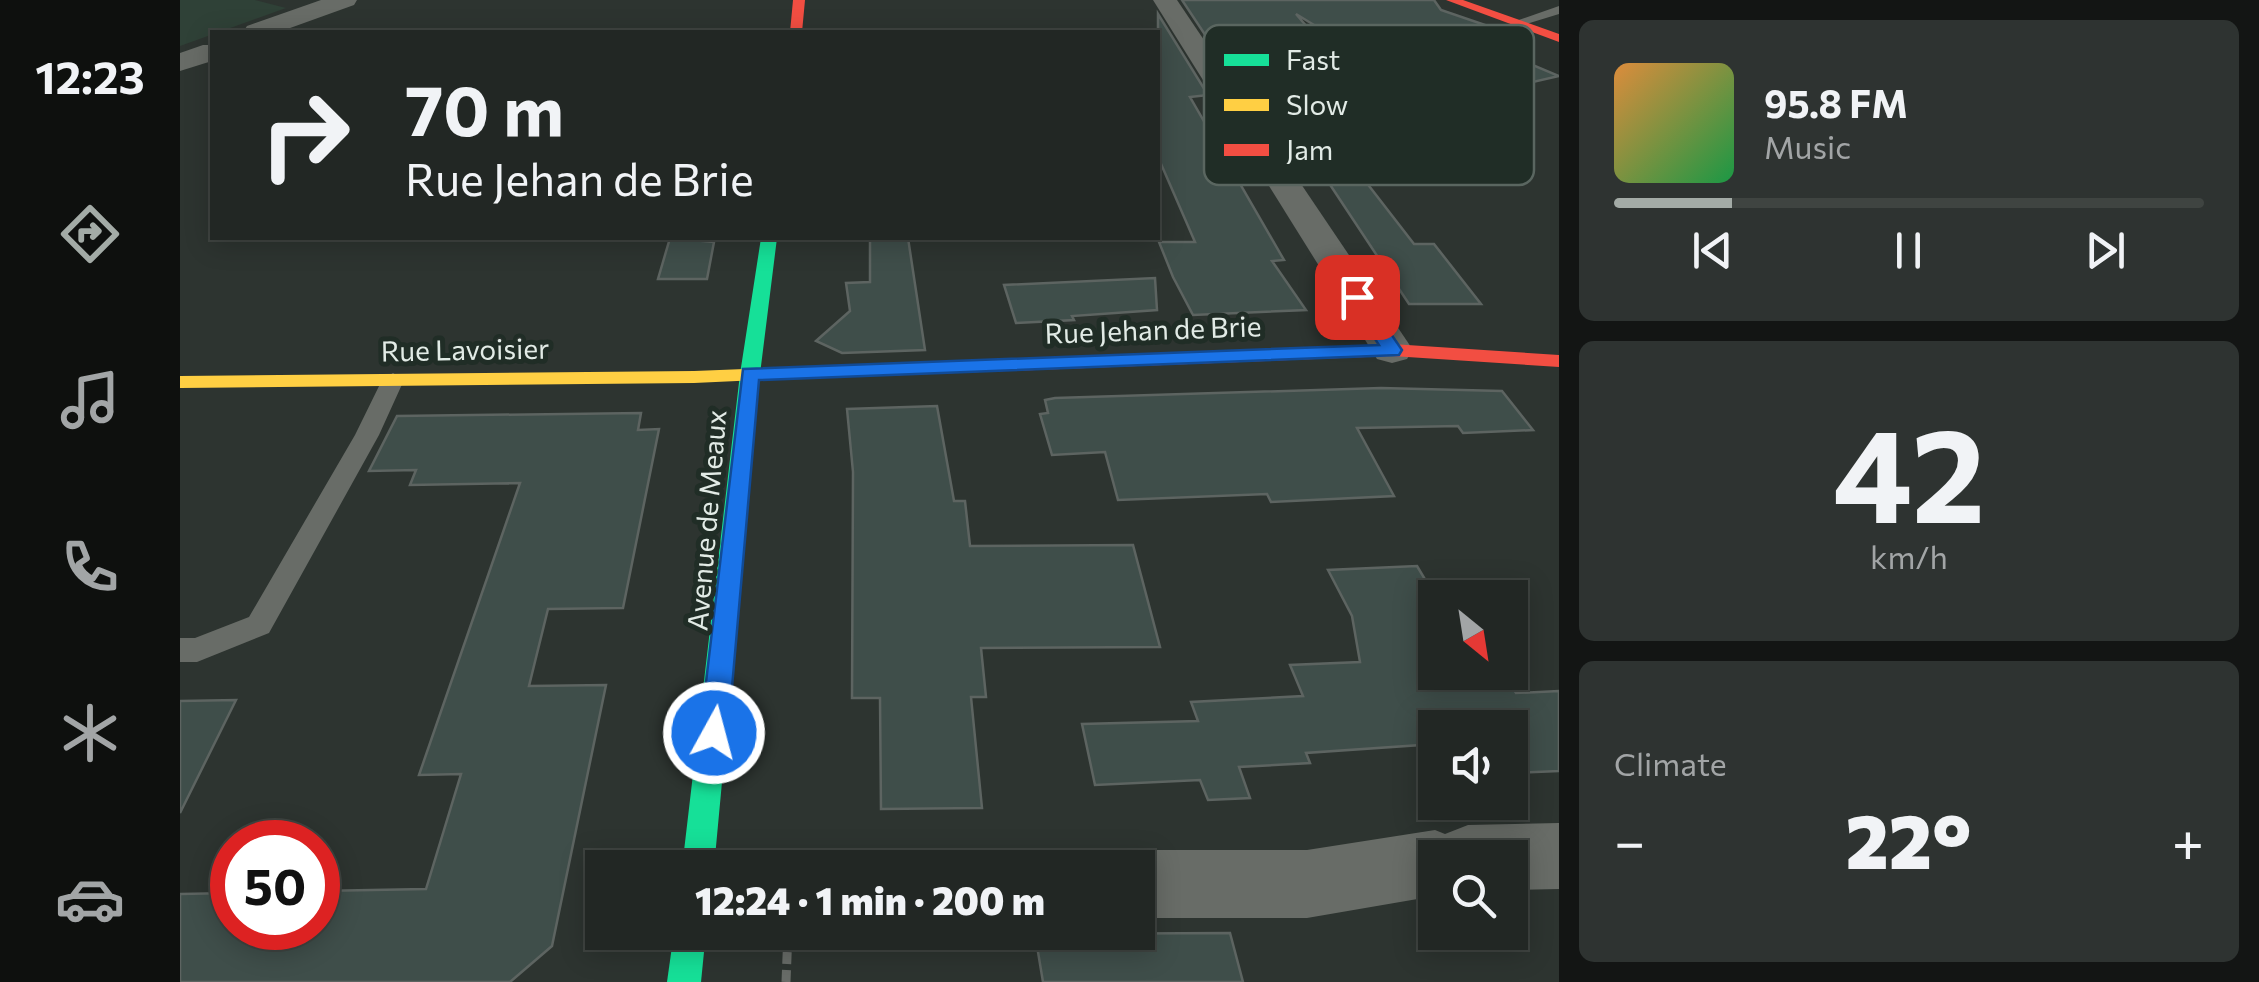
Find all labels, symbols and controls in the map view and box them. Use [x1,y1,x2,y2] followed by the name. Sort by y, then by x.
[1204,25,1534,185] legend
[1286,42,1340,76] text: Fast
[35,48,145,103] text: 12:23
[405,65,564,150] text: 70 m
[240,70,370,200] icon: right
[1764,79,1908,126] text: 95.8 FM
[1286,87,1348,121] text: Slow
[1764,126,1851,166] text: Music
[1286,132,1333,166] text: Jam
[405,150,754,205] text: Rue Jehan de Brie
[55,199,125,269] icon: directions
[1685,223,1740,278] icon: previous
[1881,223,1936,278] icon: pause
[2078,223,2133,278] icon: next
[1315,255,1400,340] pin
[1330,270,1385,325] icon: arrive
[1044,308,1262,350] street label: Rue Jehan de Brie
[381,331,549,367] street label: Rue Lavoisier
[55,365,125,435] icon: music
[1833,391,1985,550] text: 42
[679,408,733,632] street label: Avenue de Meaux
[55,532,125,602] icon: phone
[1870,536,1948,576] text: km/h
[1418,580,1528,690] north arrow
[1418,580,1528,950] map controls
[662,681,766,785] position arrow
[55,698,125,768] icon: climate
[1418,710,1528,820] button: sound
[1614,743,1727,783] text: Climate
[1845,793,1972,884] text: 22°
[1614,806,1645,873] text: −
[2172,806,2204,873] text: +
[210,820,340,950] speed limit sign: 50
[1418,840,1528,950] button: search
[55,864,125,934] icon: car
[695,876,1045,923] text: 12:24 · 1 min · 200 m

